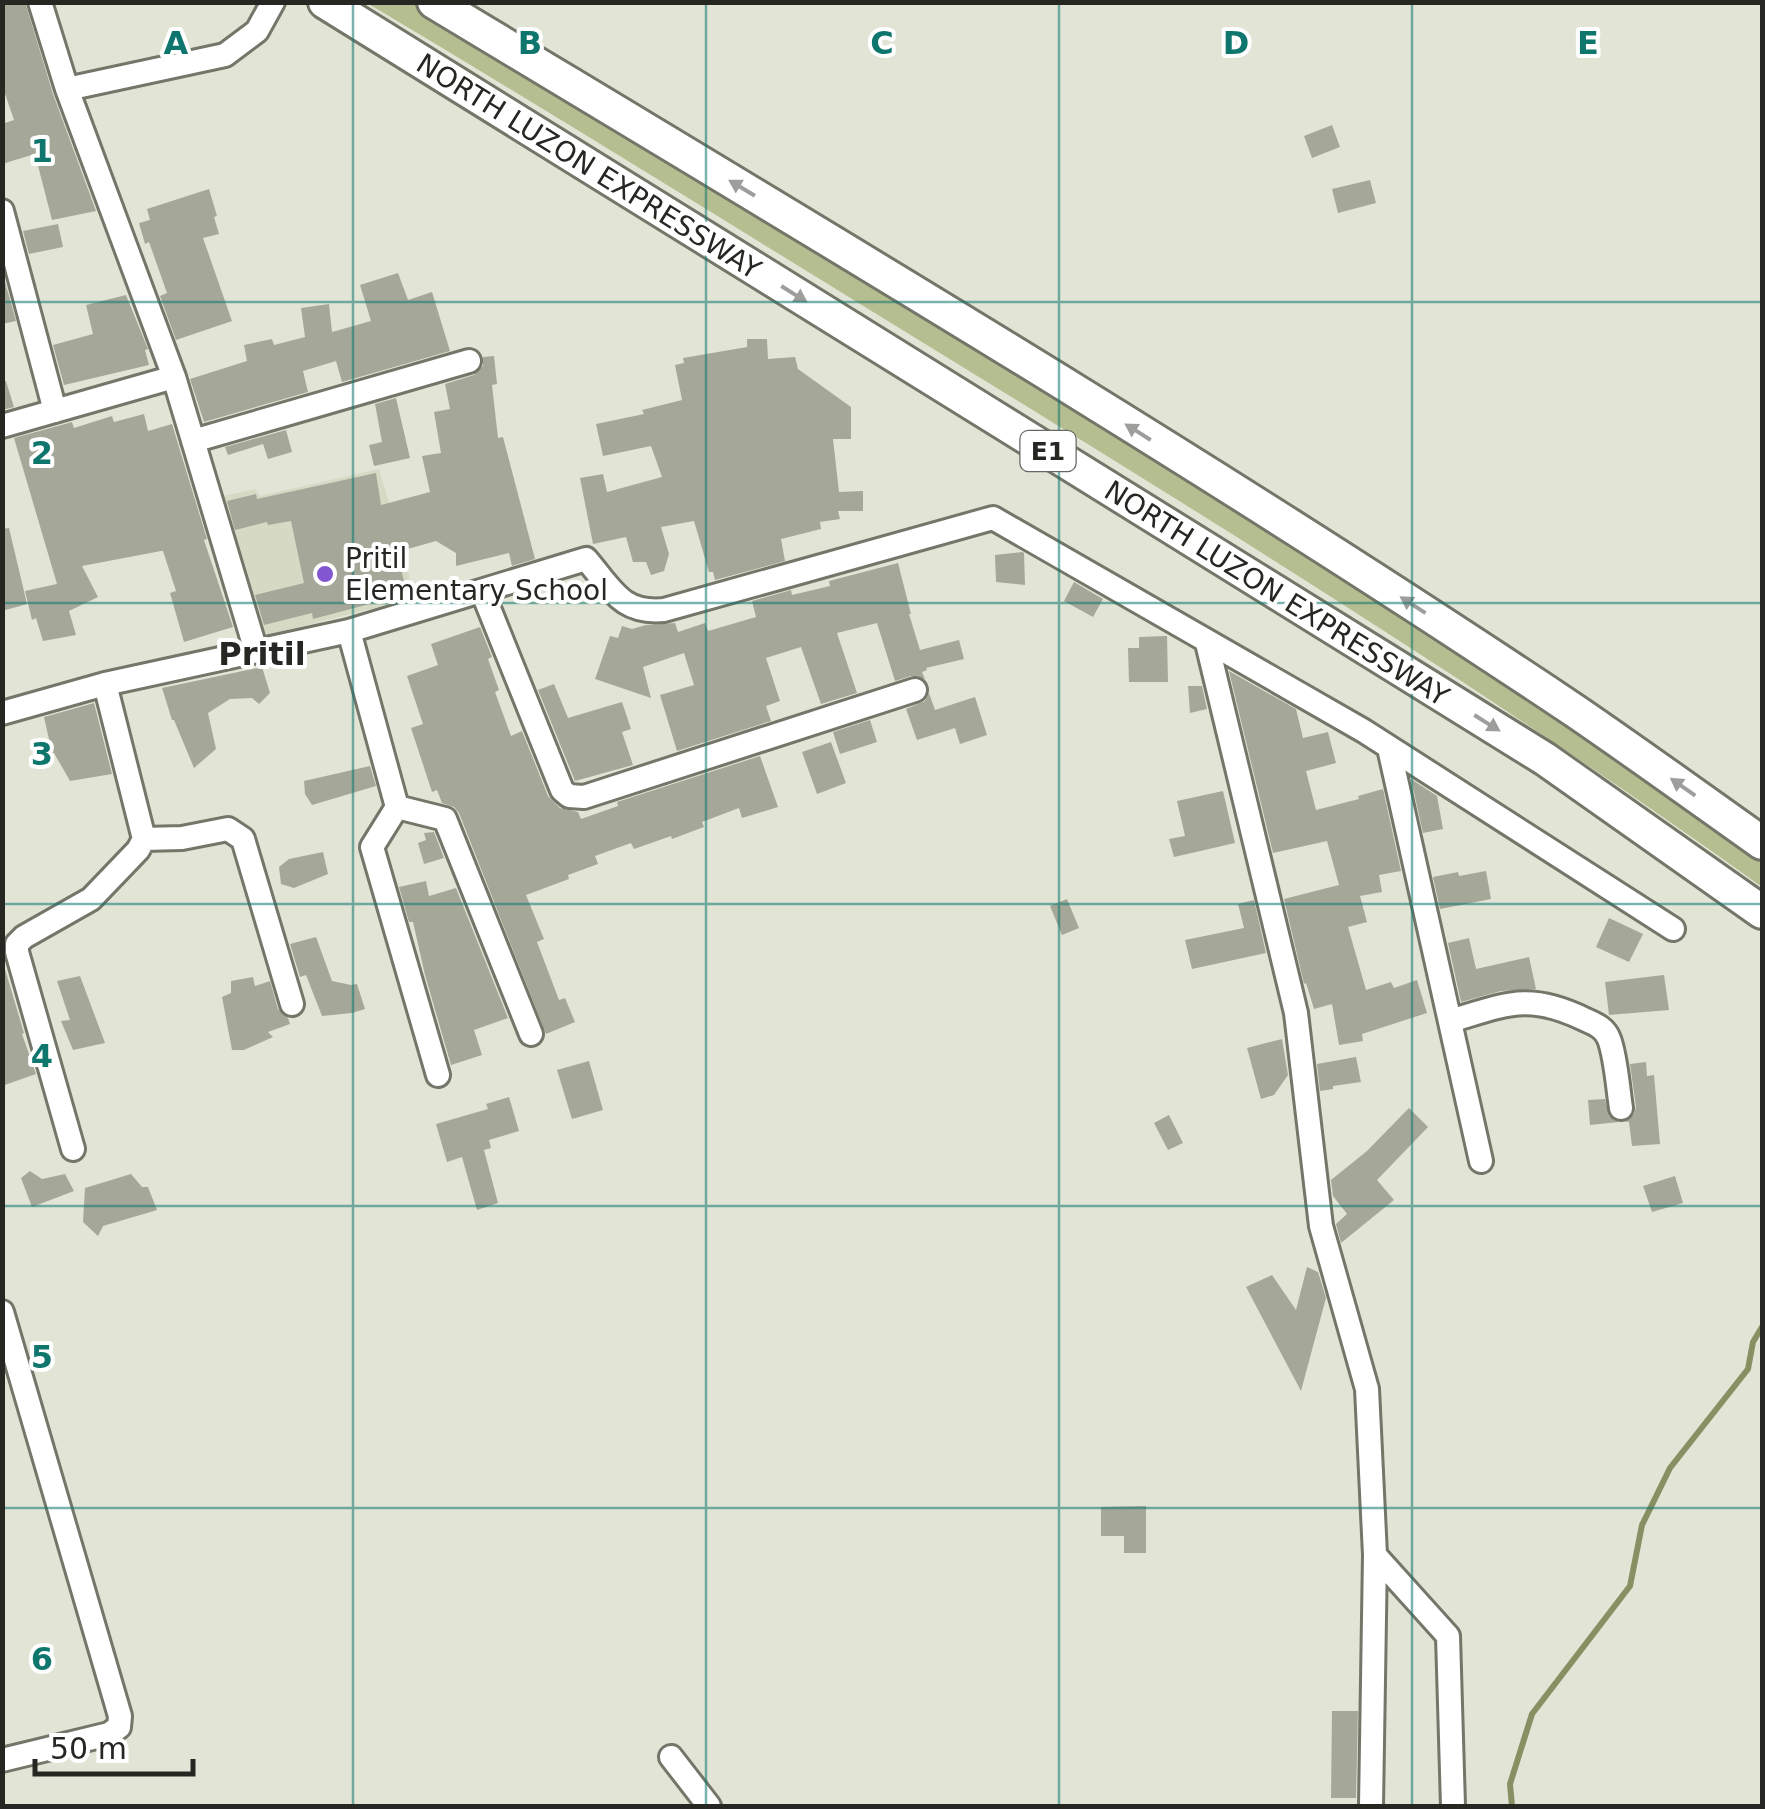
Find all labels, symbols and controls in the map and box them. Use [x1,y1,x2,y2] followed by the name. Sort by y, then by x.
[164,24,189,62] text: A
[518,24,542,62] text: B
[870,24,894,62] text: C
[1223,24,1249,62] text: D
[1577,24,1599,62] text: E
[411,47,768,287] street label: NORTH LUZON EXPRESSWAY
[31,132,53,170] text: 1
[728,180,756,197] one-way arrow
[780,285,808,302] one-way arrow
[1125,423,1152,442] one-way arrow
[1020,431,1076,471] road number: E1
[31,434,53,472] text: 2
[1099,474,1456,714] street label: NORTH LUZON EXPRESSWAY
[345,542,608,607] place label: Pritil Elementary School
[314,563,336,585] marker: Pritil Elementary School
[1400,597,1427,615] one-way arrow
[218,635,306,673] district label: Pritil
[1473,714,1501,732] one-way arrow
[31,735,53,773] text: 3
[1669,778,1696,797] one-way arrow
[31,1037,53,1075] text: 4
[31,1338,53,1376] text: 5
[31,1640,53,1678] text: 6
[35,1714,192,1776] scale bar
[50,1731,127,1766] text: 50 m

